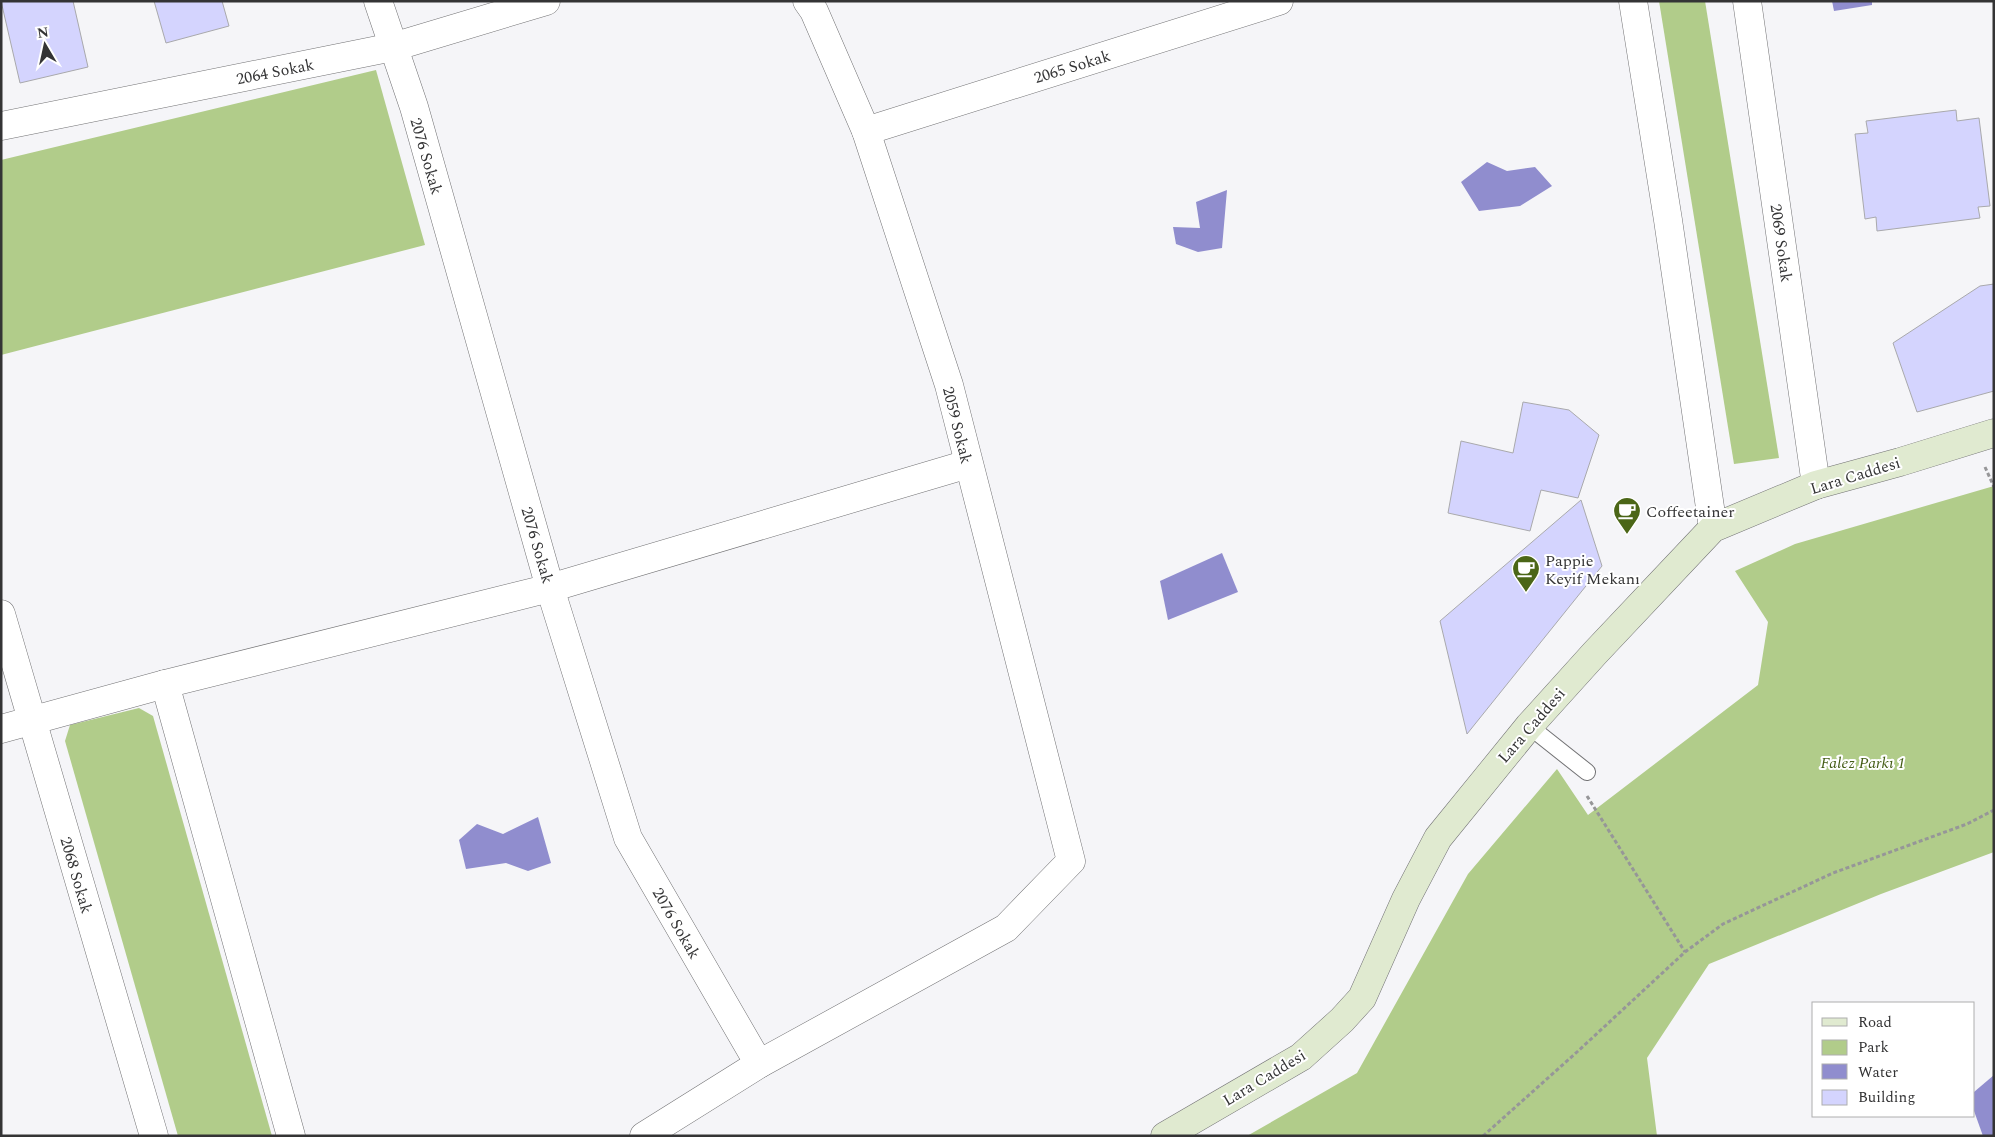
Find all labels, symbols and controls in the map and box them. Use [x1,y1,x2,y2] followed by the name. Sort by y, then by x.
[20,20,70,70] north arrow
[36,21,50,44] text: N
[1031,44,1114,90] street label: 2065 Sokak
[234,53,316,91] street label: 2064 Sokak
[404,115,448,198] street label: 2076 Sokak
[1764,202,1798,284] street label: 2069 Sokak
[936,384,978,466] street label: 2059 Sokak
[1807,451,1903,501] street label: Lara Caddesi
[1612,496,1642,535] cafe icon: Coffeetainer
[1646,500,1735,524] place label: Coffeetainer
[515,504,559,587] street label: 2076 Sokak
[1545,549,1640,591] place label: Pappie Keyif Mekanı
[1511,554,1541,593] cafe icon: Pappie Keyif Mekanı
[1492,683,1571,769] street label: Lara Caddesi
[1821,751,1905,775] park label: Falez Parkı 1
[54,834,98,917] street label: 2068 Sokak
[646,883,706,964] street label: 2076 Sokak
[1812,1002,1975,1117] legend
[1858,1011,1892,1034] text: Road
[1858,1036,1889,1059] text: Park
[1218,1044,1311,1112] street label: Lara Caddesi
[1858,1061,1898,1084] text: Water
[1858,1086,1915,1109] text: Building

